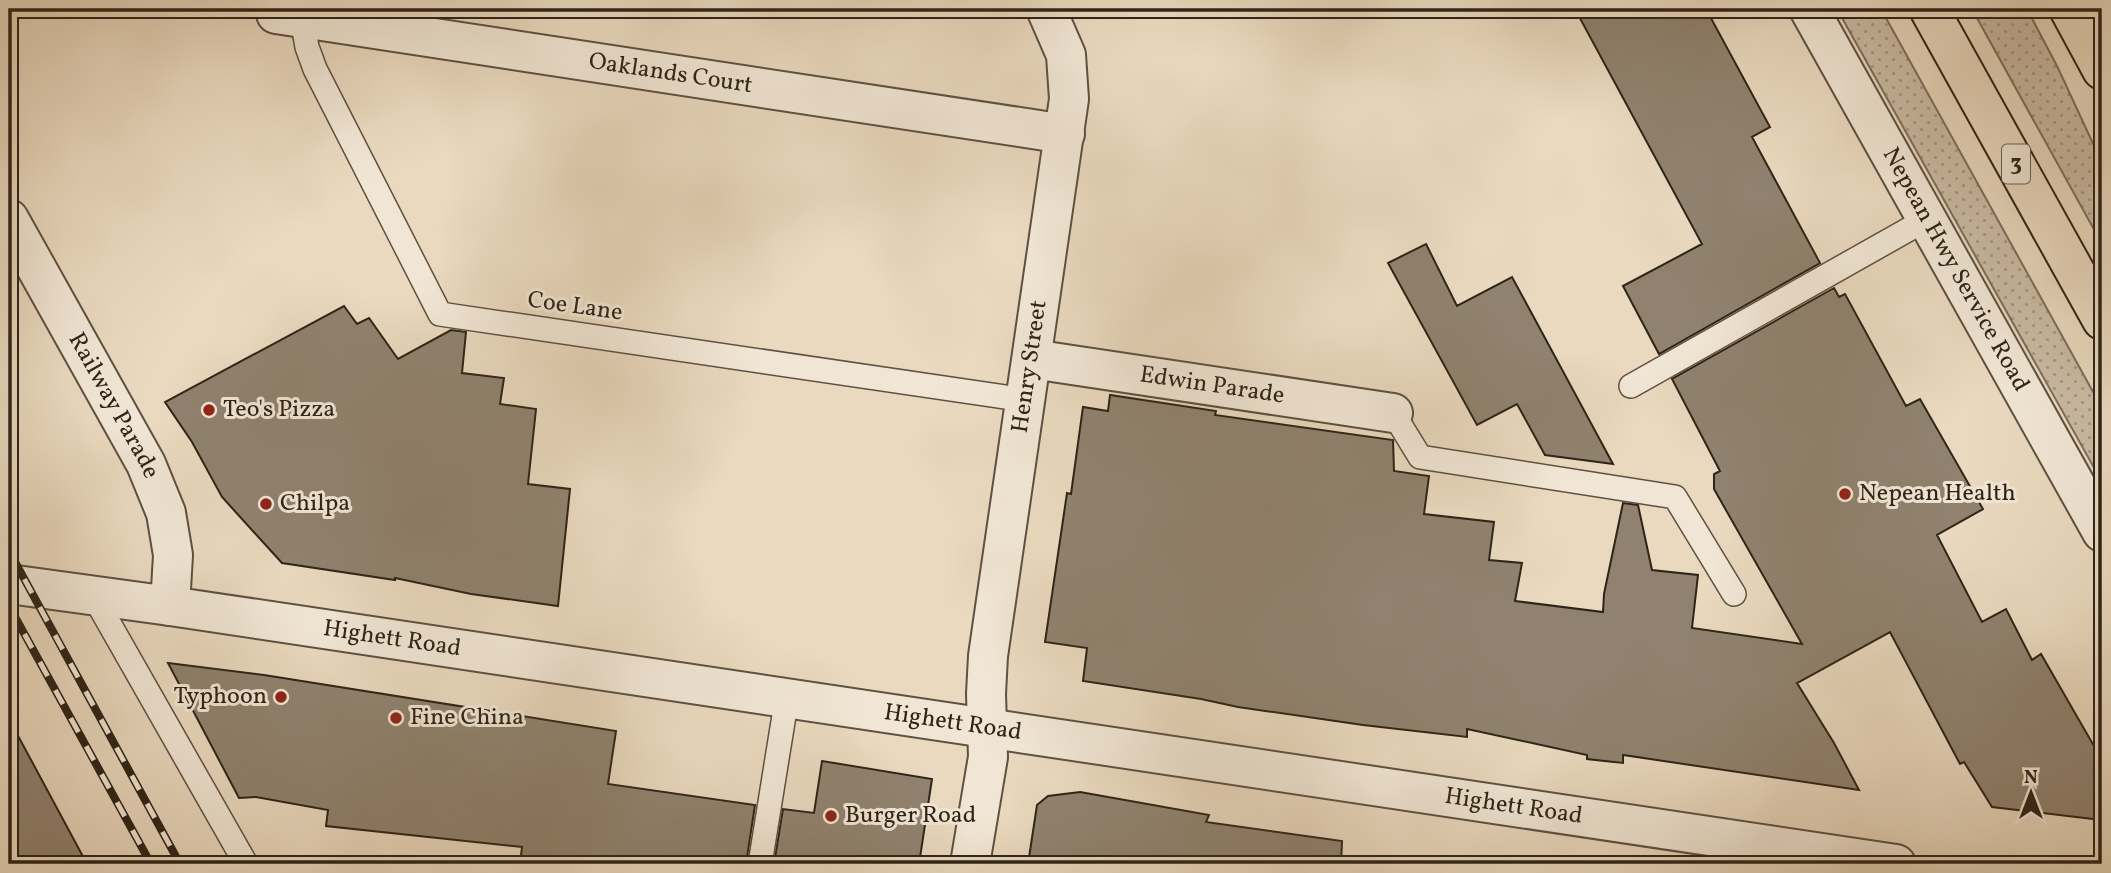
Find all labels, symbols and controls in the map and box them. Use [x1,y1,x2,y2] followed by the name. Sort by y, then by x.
[586,45,755,103] street label: Oaklands Court
[1873,142,2037,398] street label: Nepean Hwy Service Road
[2002,144,2030,183] road number: 3
[525,284,625,330] street label: Coe Lane
[1004,298,1057,435] street label: Henry Street
[59,327,167,484] street label: Railway Parade
[1137,358,1287,414] street label: Edwin Parade
[223,393,335,427] place label: Teo's Pizza
[201,402,217,418] marker: Teo's Pizza
[1859,477,2016,511] place label: Nepean Health
[1837,486,1853,502] marker: Nepean Health
[280,487,350,521] place label: Chilpa
[258,496,274,512] marker: Chilpa
[321,612,463,666] street label: Highett Road
[173,680,267,714] place label: Typhoon
[273,689,289,705] marker: Typhoon
[882,696,1024,750] street label: Highett Road
[410,701,524,735] place label: Fine China
[388,710,404,726] marker: Fine China
[1996,758,2066,828] north arrow
[2024,765,2038,791] text: N
[1442,780,1585,834] street label: Highett Road
[845,799,976,833] place label: Burger Road
[823,808,839,824] marker: Burger Road

